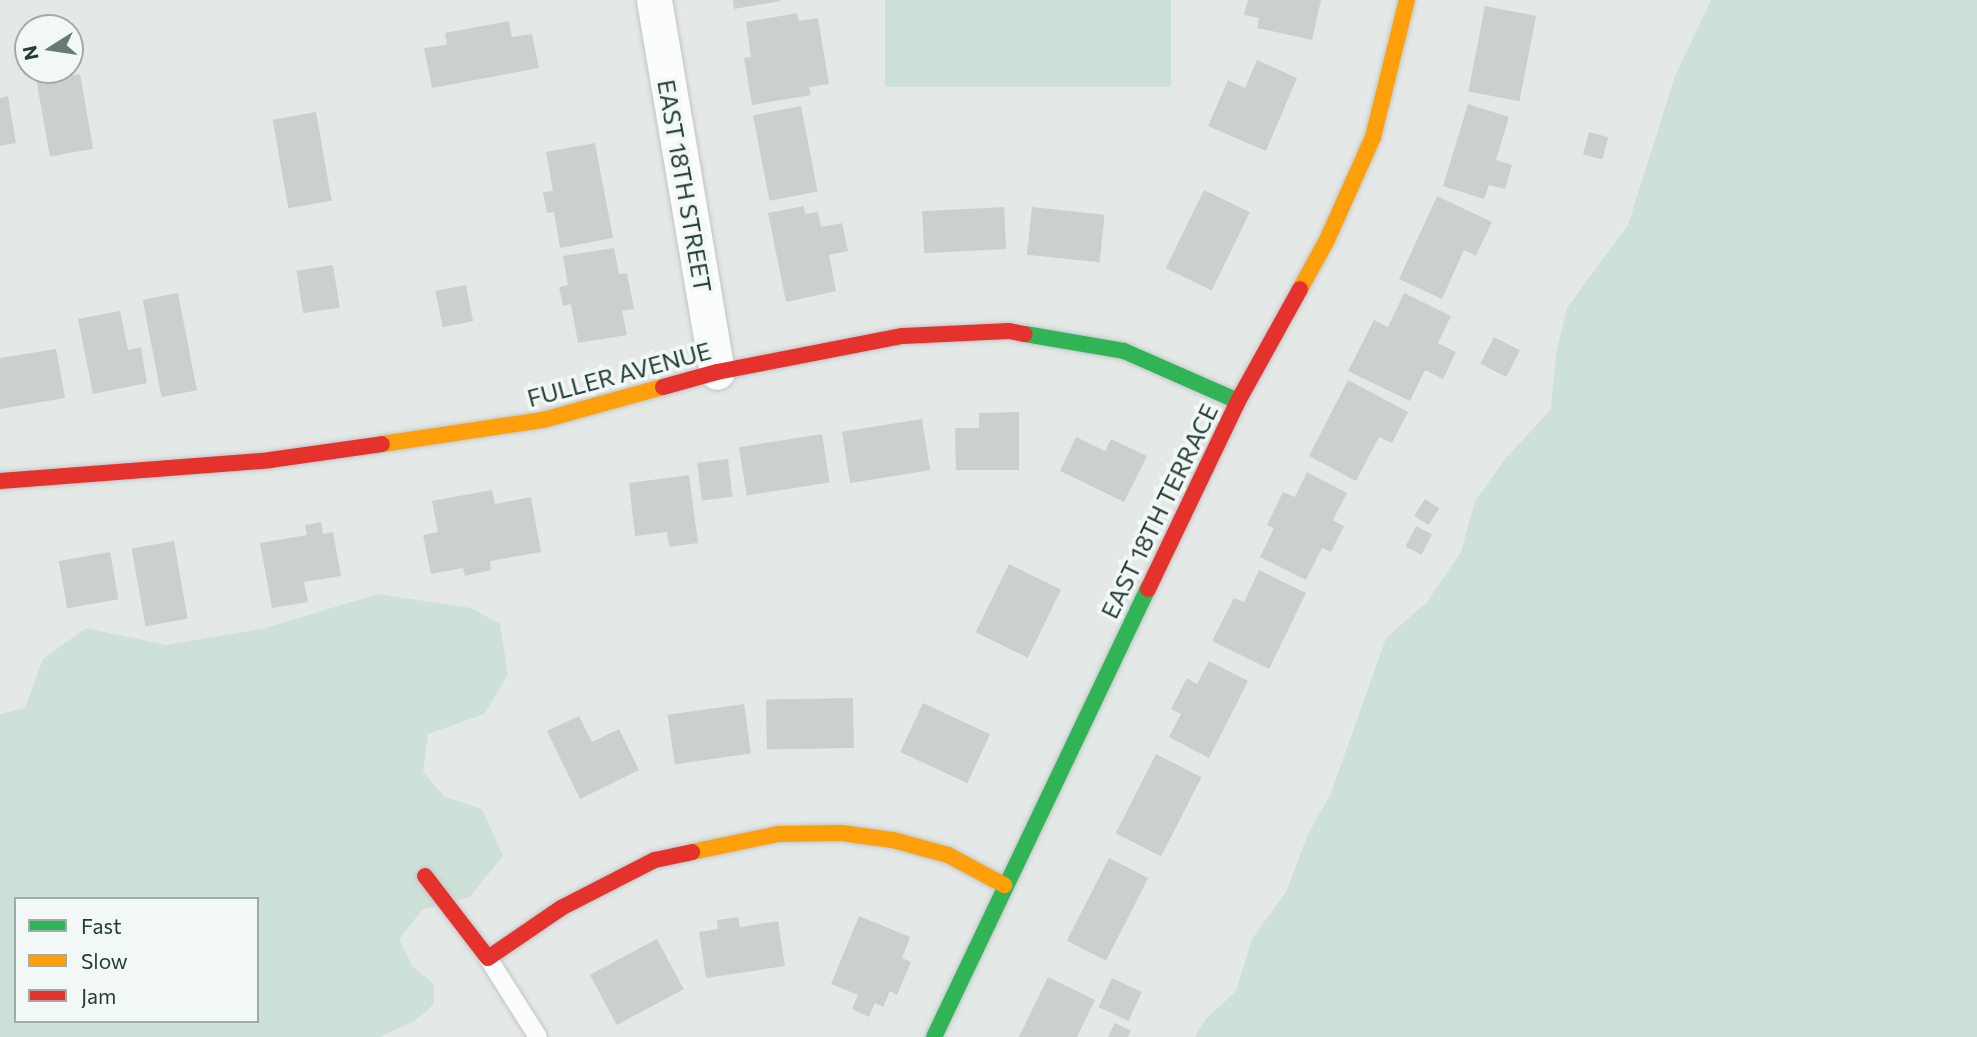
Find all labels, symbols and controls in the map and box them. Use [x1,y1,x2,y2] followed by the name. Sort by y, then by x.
[14,14,84,84] north arrow
[17,44,43,62] text: N
[652,77,718,295] street label: EAST 18TH STREET
[524,336,714,412] street label: FULLER AVENUE
[1095,399,1223,623] street label: EAST 18TH TERRACE
[14,897,259,1023] legend
[81,913,122,938] text: Fast
[81,948,128,973] text: Slow
[81,983,116,1008] text: Jam

